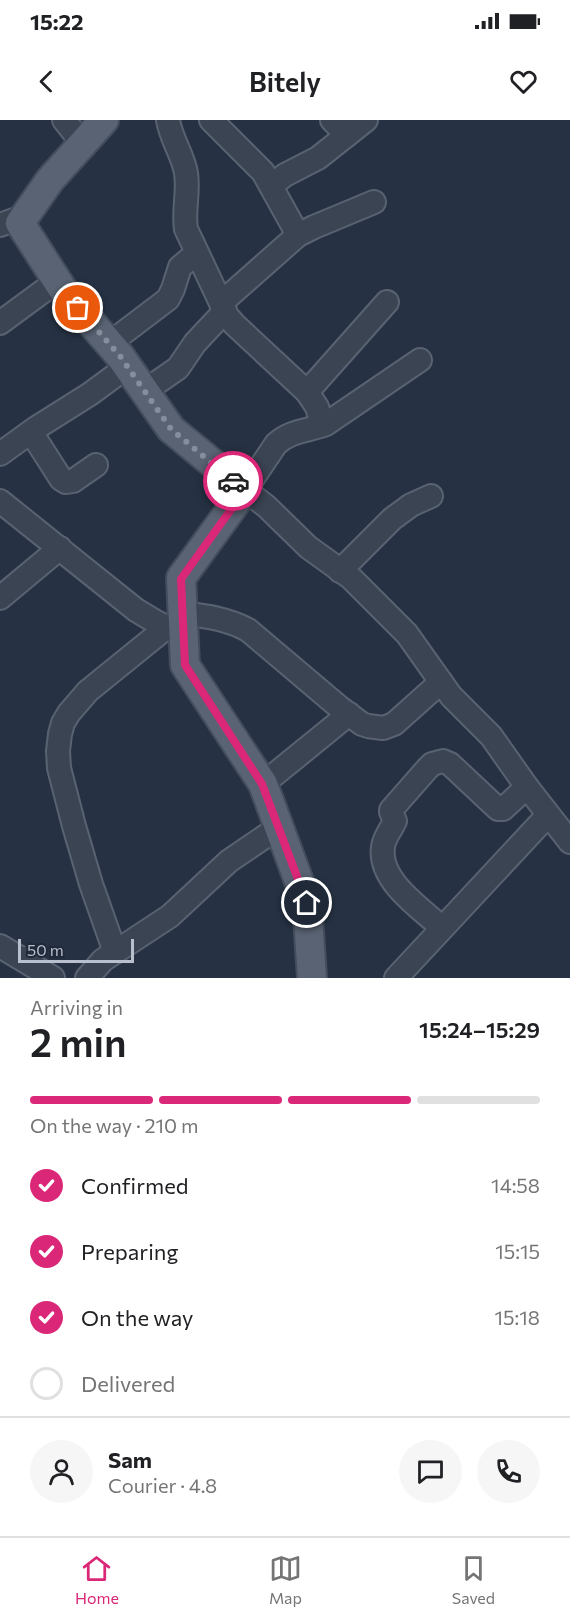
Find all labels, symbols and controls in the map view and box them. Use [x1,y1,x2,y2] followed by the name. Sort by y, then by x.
[30,8,84,35] text: 15:22
[30,65,63,98] icon: back
[249,65,321,98] text: Bitely
[507,65,540,98] icon: heart
[52,282,103,333] pin
[61,291,94,324] icon: bag
[203,451,263,511] courier
[217,465,250,498] icon: car
[281,877,332,928] pin
[290,886,323,919] icon: home
[18,936,134,964] scale bar
[27,940,64,959] text: 50 m
[30,995,123,1019] text: Arriving in
[419,1016,540,1043] text: 15:24–15:29
[30,1017,127,1065] text: 2 min
[30,1113,198,1137] text: On the way · 210 m
[30,1169,63,1202] icon: check
[81,1172,188,1199] text: Confirmed
[491,1173,540,1197] text: 14:58
[30,1235,63,1268] icon: check
[81,1238,178,1265] text: Preparing
[495,1239,540,1263] text: 15:15
[30,1301,63,1334] icon: check
[81,1304,193,1331] text: On the way
[495,1305,540,1329] text: 15:18
[81,1370,175,1397] text: Delivered
[30,1440,93,1503] button: person
[399,1440,462,1503] button: chat
[477,1440,540,1503] button: phone
[108,1446,152,1473] text: Sam
[108,1473,217,1497] text: Courier · 4.8
[75,1552,119,1607] tab: Home
[269,1552,302,1607] tab: Map
[452,1552,495,1607] tab: Saved

